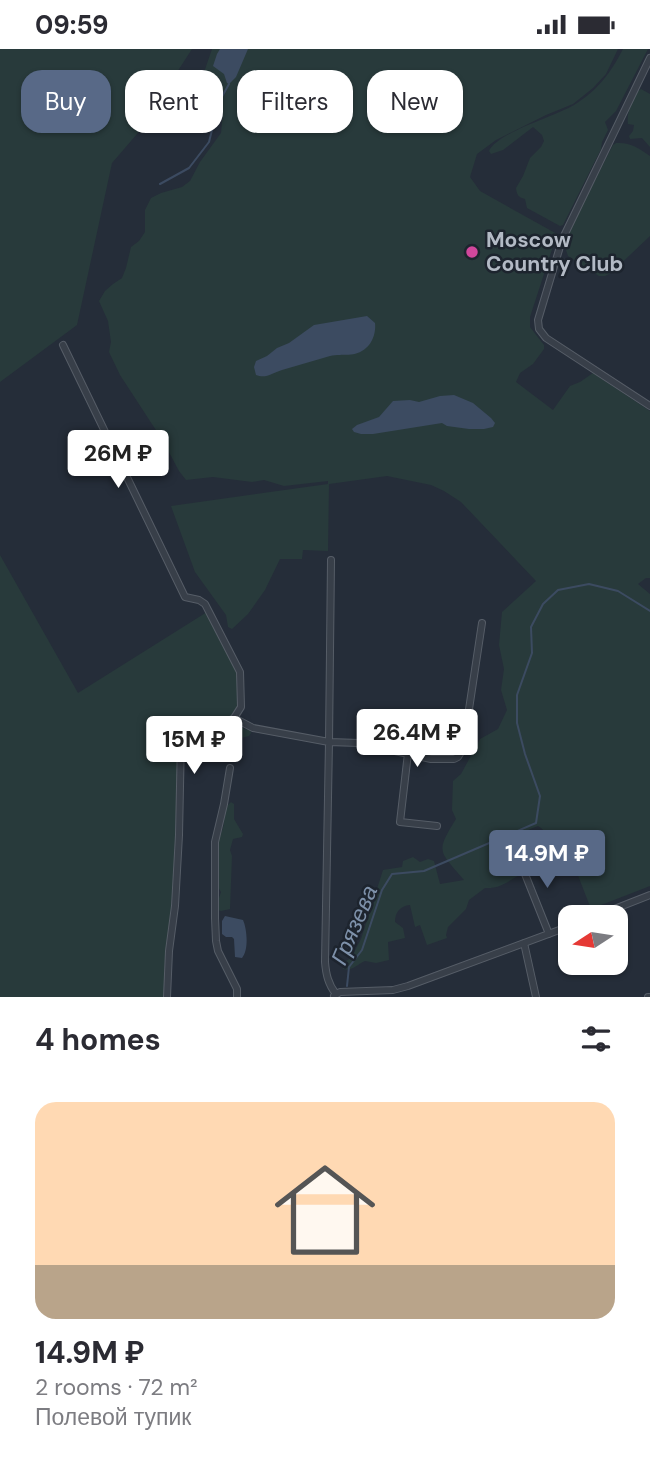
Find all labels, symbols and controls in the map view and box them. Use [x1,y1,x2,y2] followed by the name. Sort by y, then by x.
[35,8,108,42] text: 09:59
[21,70,111,133] chip: Buy
[125,70,223,133] chip: Rent
[237,70,353,133] chip: Filters
[367,70,463,133] chip: New
[486,226,623,278] place label: Moscow Country Club
[464,244,480,260] marker: Moscow Country Club
[69,431,167,490] pin: 26M ₽
[84,438,152,468] text: 26M ₽
[352,709,482,769] pin: 26.4M ₽
[145,717,243,776] pin: 15M ₽
[373,717,461,747] text: 26.4M ₽
[162,724,226,754] text: 15M ₽
[482,831,612,890] pin: 14.9M ₽
[505,838,589,868] text: 14.9M ₽
[324,881,384,969] water label: Грязева
[558,905,628,975] north arrow
[558,905,628,975] map controls
[35,1020,161,1059] text: 4 homes
[577,1020,615,1058] icon: filters
[262,1147,388,1273] icon: home
[35,1333,144,1372] text: 14.9M ₽
[35,1372,198,1402] text: 2 rooms · 72 m²
[35,1402,191,1432] text: Полевой тупик

